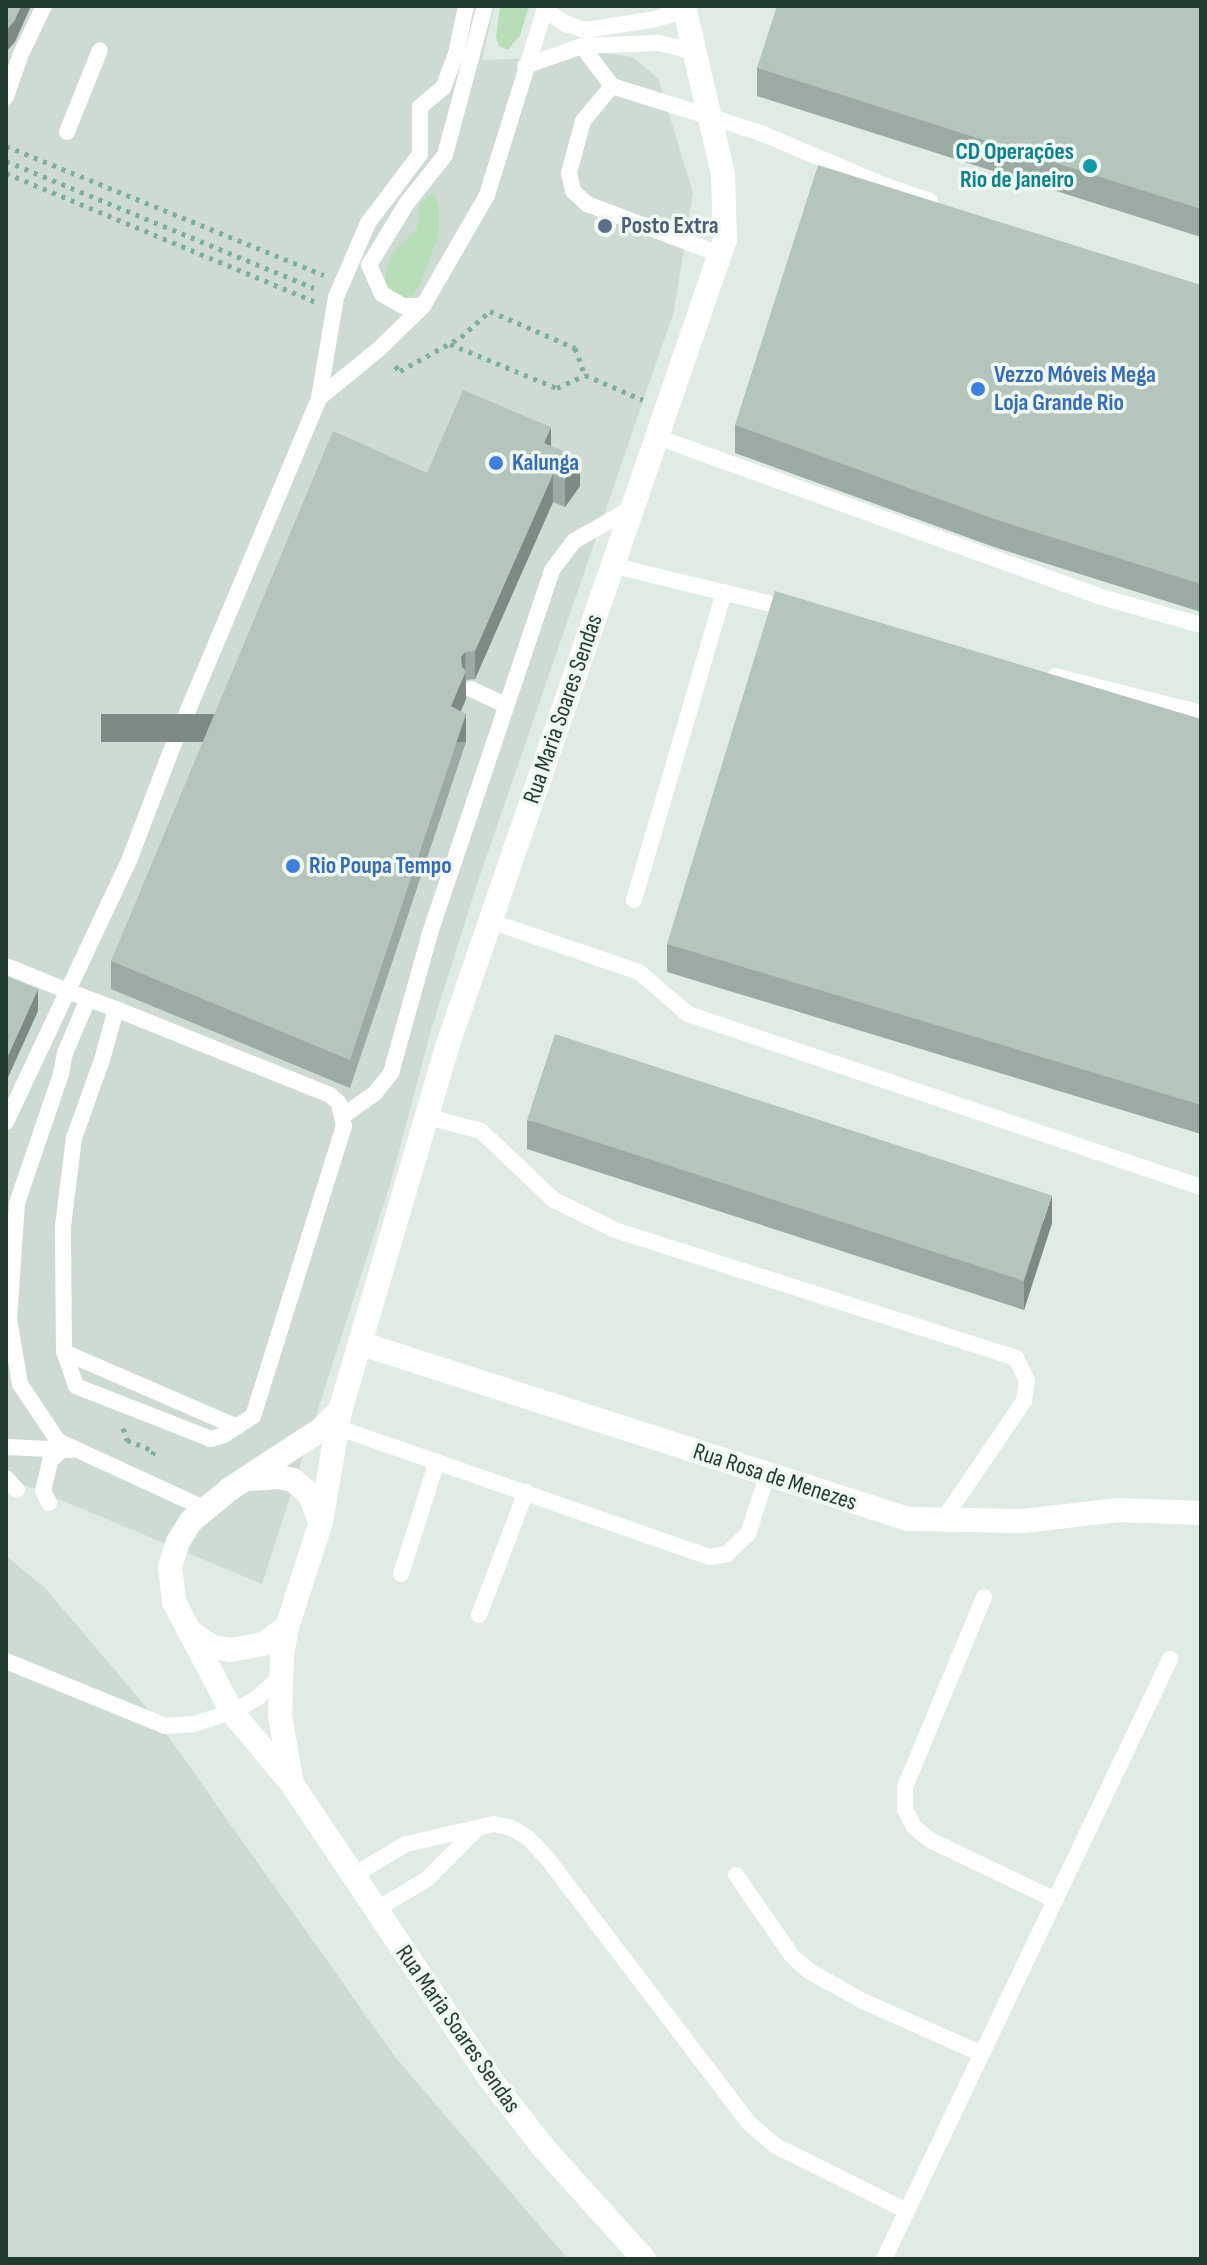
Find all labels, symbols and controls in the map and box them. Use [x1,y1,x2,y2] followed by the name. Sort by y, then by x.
[955,138,1074,194] place label: CD Operações Rio de Janeiro
[1081,157,1099,175] marker: CD Operações Rio de Janeiro
[621,212,719,240] place label: Posto Extra
[596,217,614,235] marker: Posto Extra
[994,361,1156,417] place label: Vezzo Móveis Mega Loja Grande Rio
[969,380,987,398] marker: Vezzo Móveis Mega Loja Grande Rio
[512,449,579,477] place label: Kalunga
[487,454,505,472] marker: Kalunga
[517,611,609,807] street label: Rua Maria Soares Sendas
[309,852,452,880] place label: Rio Poupa Tempo
[284,857,302,875] marker: Rio Poupa Tempo
[690,1437,860,1517] street label: Rua Rosa de Menezes
[389,1940,527,2118] street label: Rua Maria Soares Sendas

